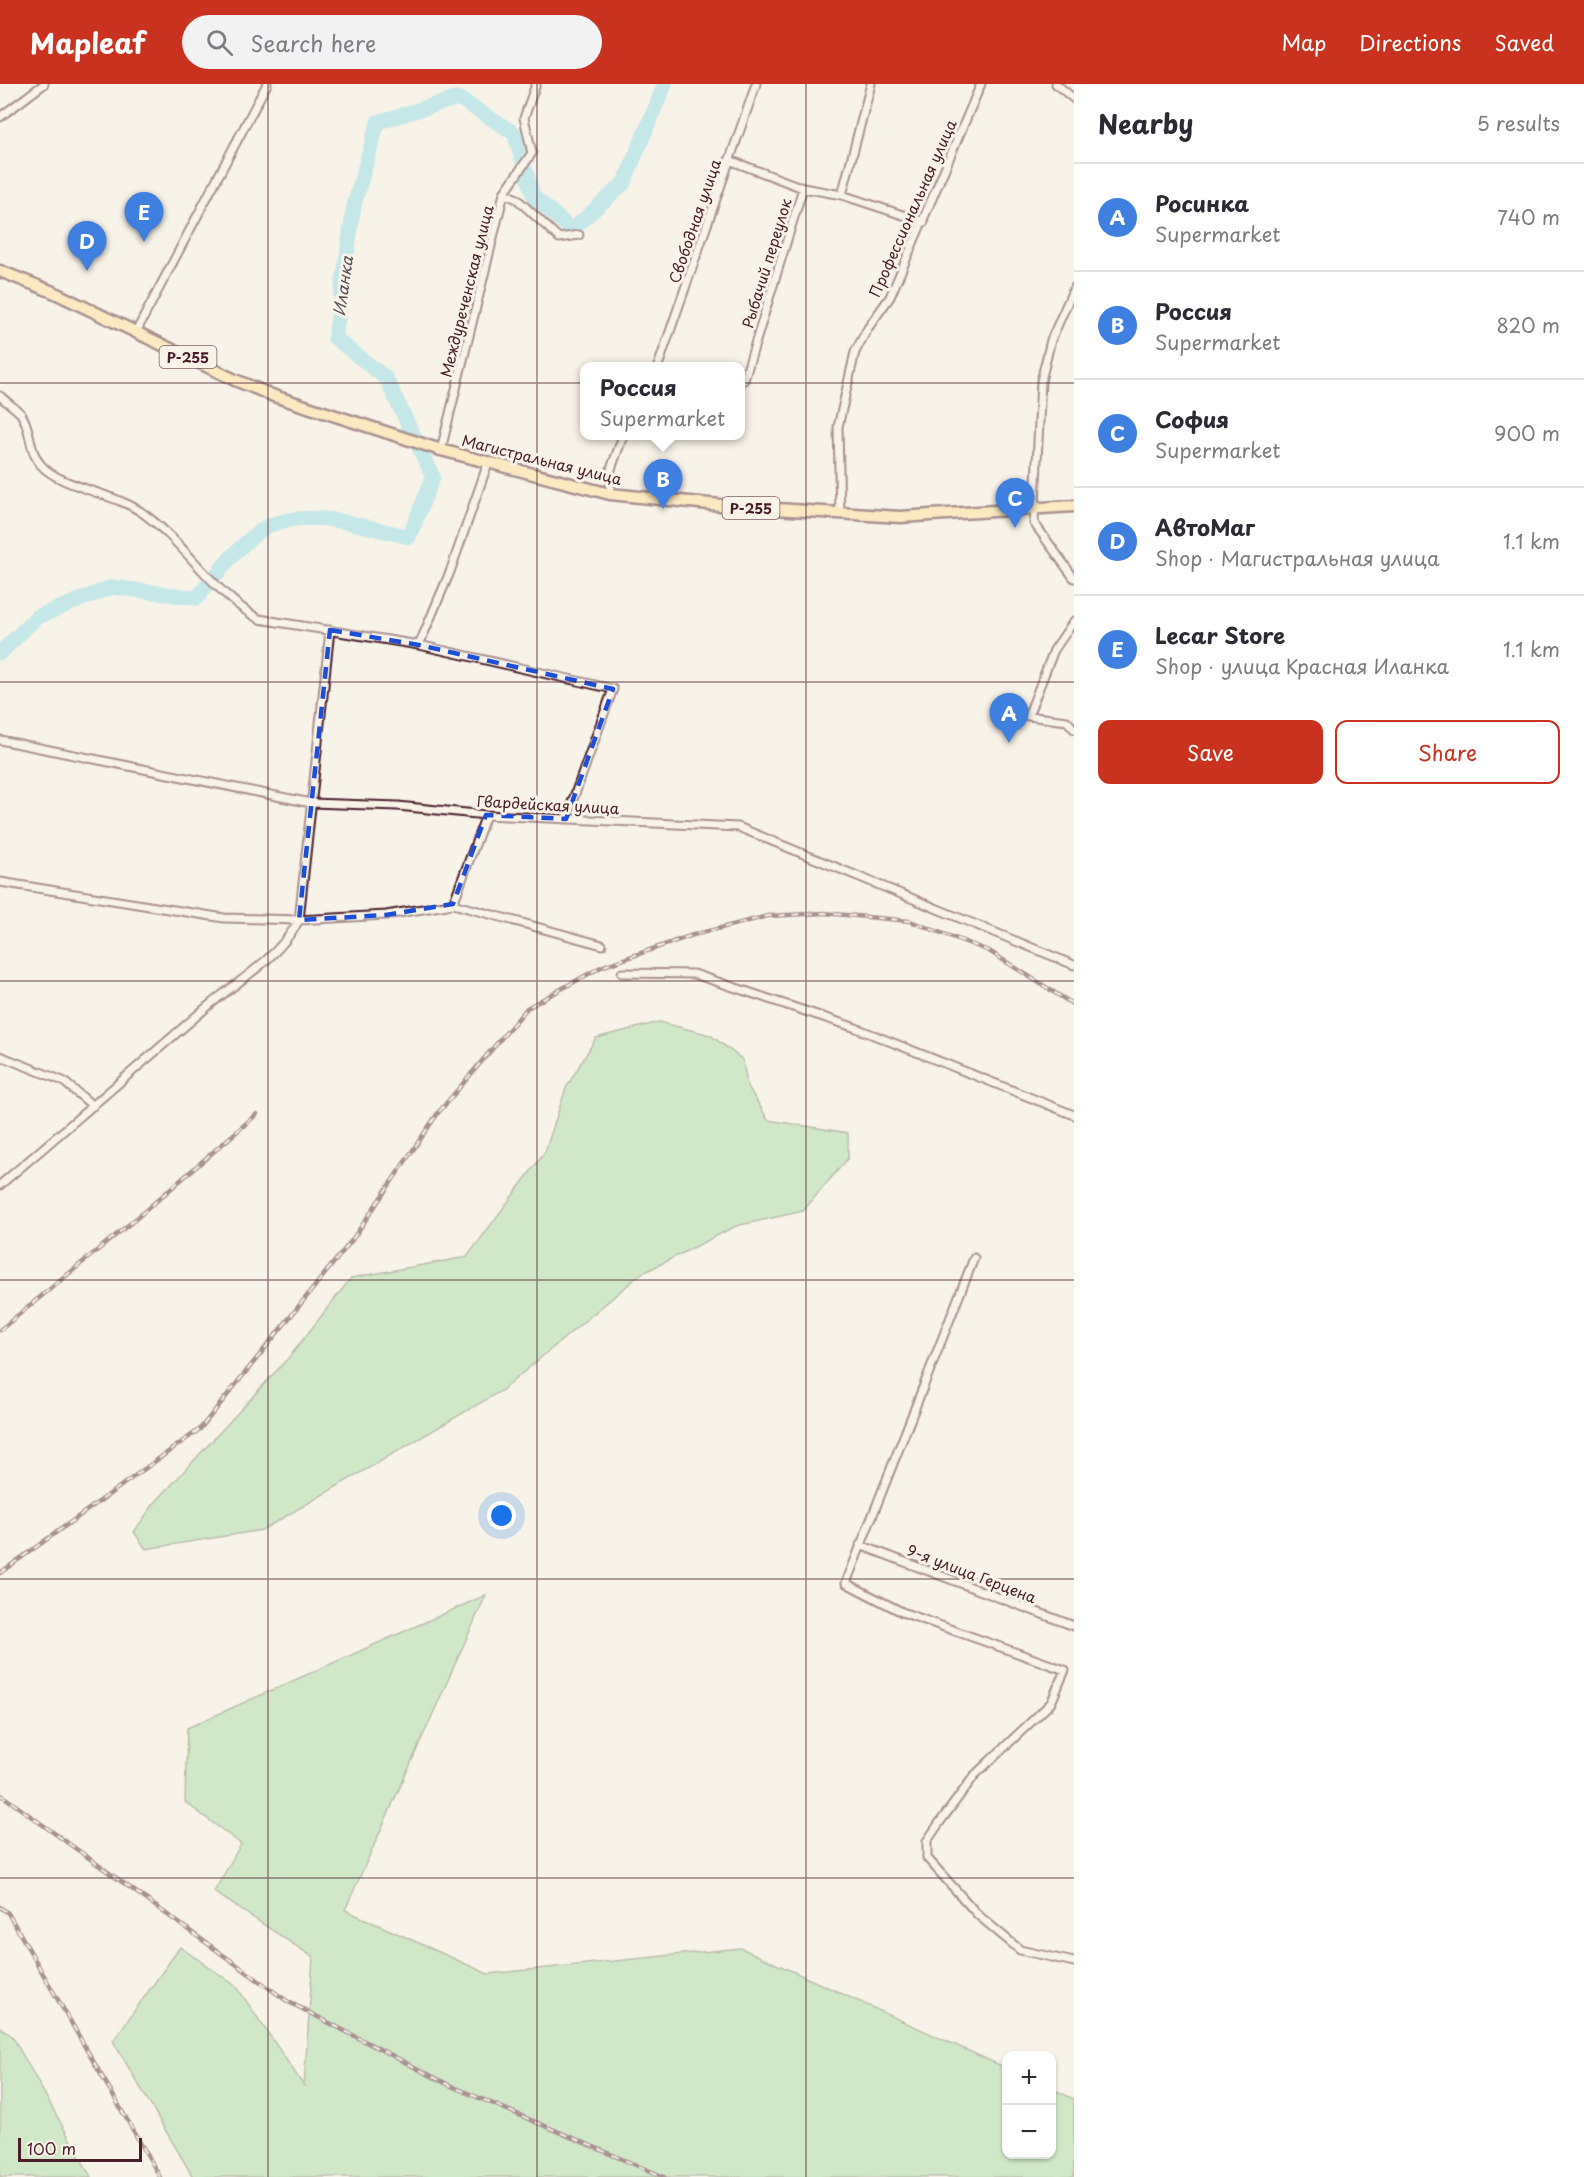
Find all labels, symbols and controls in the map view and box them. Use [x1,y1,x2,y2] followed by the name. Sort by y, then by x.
[182,15,602,69] search box
[30,21,146,64] text: Mapleaf
[203,26,236,59] icon: search
[251,26,376,59] text: Search here
[1281,26,1326,58] text: Map
[1359,26,1461,58] text: Directions
[1494,26,1554,58] text: Saved
[1098,104,1193,143] text: Nearby
[1477,108,1560,138] text: 5 results
[862,115,962,300] street label: Профессиональная улица
[662,155,726,286] street label: Свободная улица
[1155,186,1249,219] text: Росинка
[124,192,164,242] pin: E
[735,195,797,331] street label: Рыбачий переулок
[433,202,499,380] street label: Междуреченская улица
[1110,202,1125,232] text: A
[1497,202,1560,232] text: 740 m
[1155,219,1281,249] text: Supermarket
[68,222,106,271] pin: D
[326,253,358,318] water label: Иланка
[1155,294,1232,327] text: Россия
[1111,310,1124,340] text: B
[1497,310,1560,340] text: 820 m
[1155,327,1281,357] text: Supermarket
[160,346,216,368] road number: Р-255
[580,362,745,440] popup
[600,370,677,403] text: Россия
[1155,402,1229,435] text: София
[600,403,725,433] text: Supermarket
[1110,418,1125,448] text: C
[1494,418,1560,448] text: 900 m
[460,428,625,490] street label: Магистральная улица
[1155,435,1281,465] text: Supermarket
[644,460,682,509] pin: B
[996,478,1034,528] pin: C
[722,497,780,519] road number: Р-255
[1155,510,1255,543] text: АвтоМаг
[1110,526,1125,556] text: D
[1503,526,1560,556] text: 1.1 km
[1155,543,1440,573] text: Shop · Магистральная улица
[1155,618,1285,651] text: Lecar Store
[1111,634,1124,664] text: E
[1503,634,1560,664] text: 1.1 km
[1155,651,1449,681] text: Shop · улица Красная Иланка
[990,694,1028,743] pin: A
[1098,720,1323,784] button: Save
[1335,720,1560,784] button: Share
[476,789,620,819] street label: Гвардейская улица
[487,1501,516,1530] your location
[904,1538,1041,1608] street label: 9-я улица Герцена
[1002,2051,1056,2159] map controls
[1002,2051,1056,2105] button: +
[1002,2105,1056,2159] button: −
[18,2135,142,2162] scale bar
[27,2136,76,2160] text: 100 m

